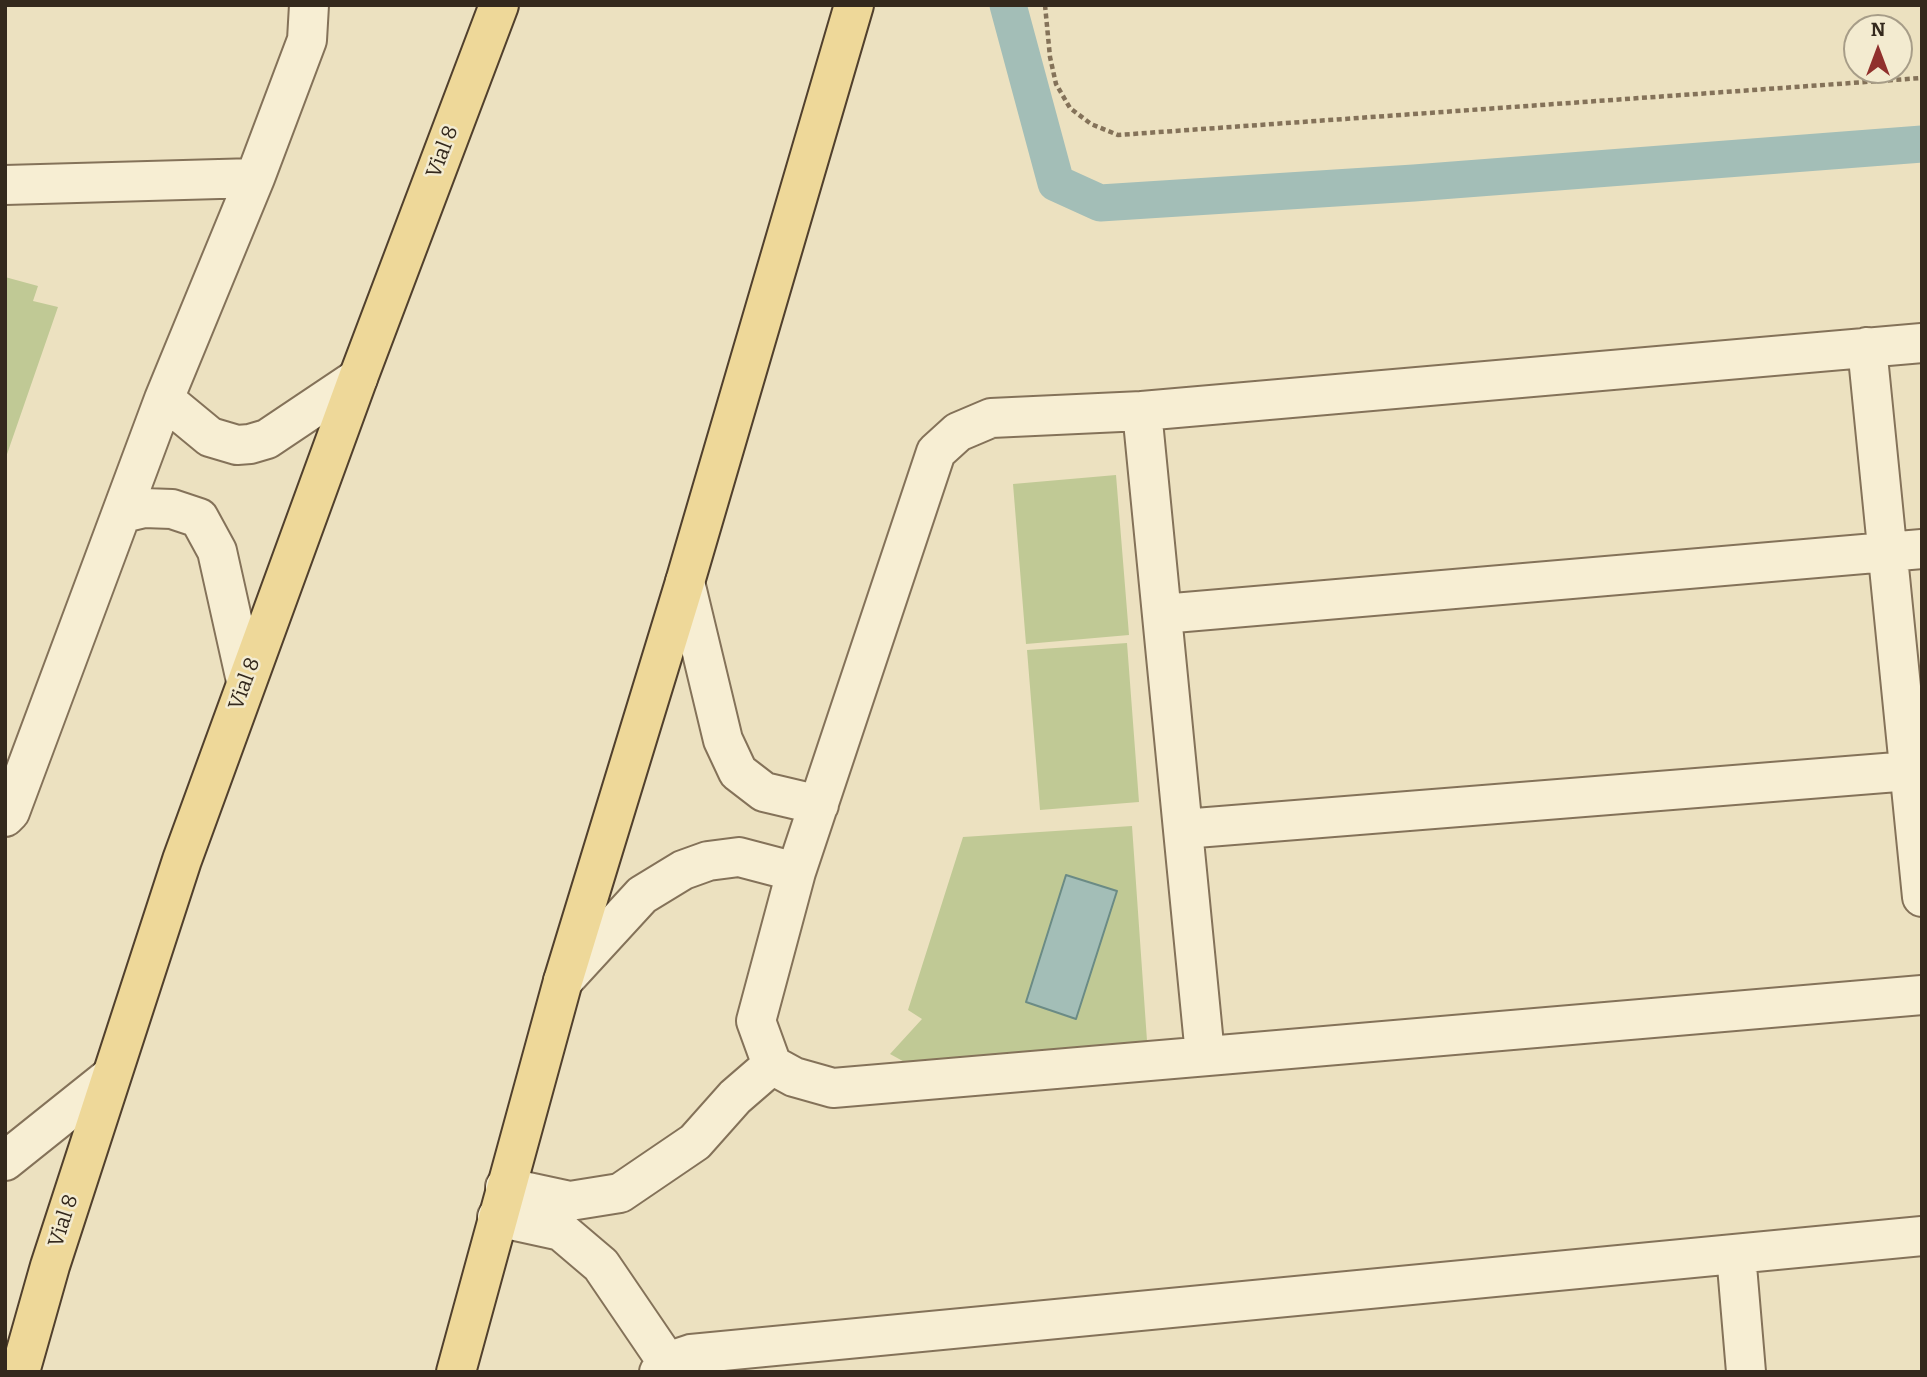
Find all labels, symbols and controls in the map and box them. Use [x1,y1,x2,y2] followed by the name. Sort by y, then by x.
[1843,14,1913,84] north arrow
[1871,18,1885,41] text: N
[422,122,464,182] street label: Vial 8
[224,654,266,714] street label: Vial 8
[44,1191,84,1251] street label: Vial 8

